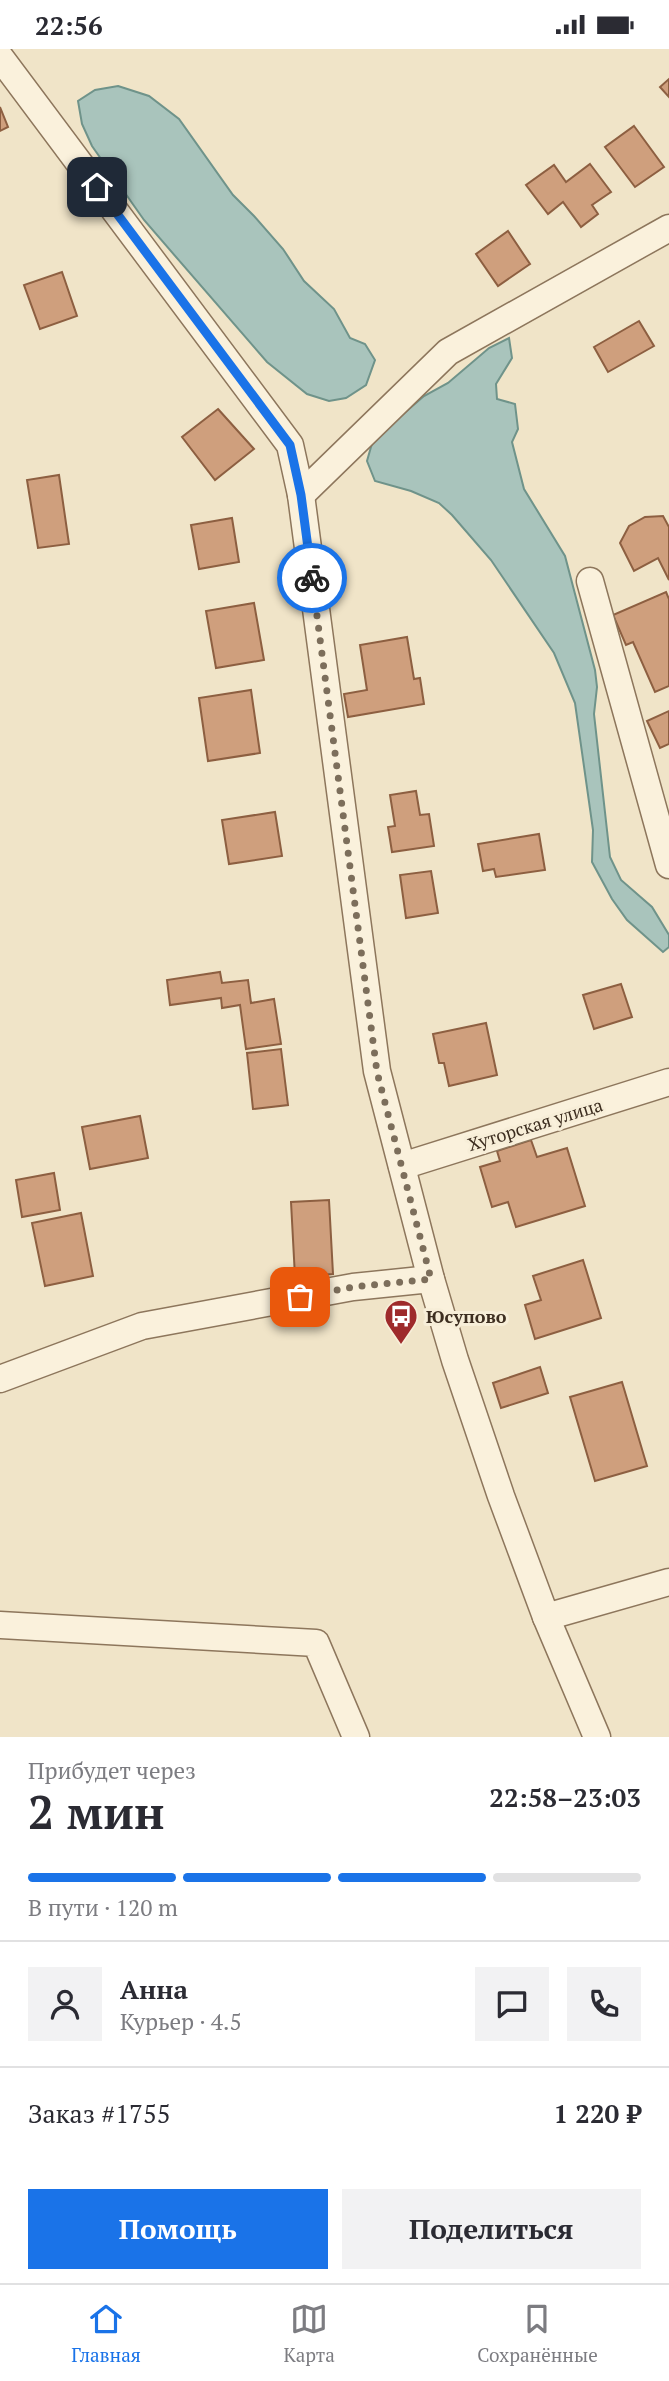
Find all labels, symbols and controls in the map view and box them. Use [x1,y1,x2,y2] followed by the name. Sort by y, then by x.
[35,8,103,42] text: 22:56
[67,157,127,217] pin
[78,168,116,206] icon: home
[277,543,347,613] courier
[293,559,331,597] icon: bike
[465,1092,605,1156] street label: Хуторская улица
[270,1267,330,1327] pin
[281,1278,319,1316] icon: bag
[382,1297,420,1346] bus stop icon: Юсупово
[426,1304,507,1328] place label: Юсупово
[28,1755,196,1786] text: Прибудет через
[489,1780,641,1814] text: 22:58–23:03
[28,1781,165,1842] text: 2 мин
[28,1892,178,1923] text: В пути · 120 m
[28,1967,102,2041] button: person
[475,1967,549,2041] button: chat
[567,1967,641,2041] button: phone
[120,1972,188,2006] text: Анна
[120,2006,242,2037] text: Курьер · 4.5
[28,2096,171,2130] text: Заказ #1755
[554,2096,641,2130] text: 1 220 ₽
[28,2189,328,2269] button: Помощь
[342,2189,641,2269] button: Поделиться
[71,2300,141,2367] tab: Главная
[283,2300,335,2367] tab: Карта
[477,2300,598,2367] tab: Сохранённые

